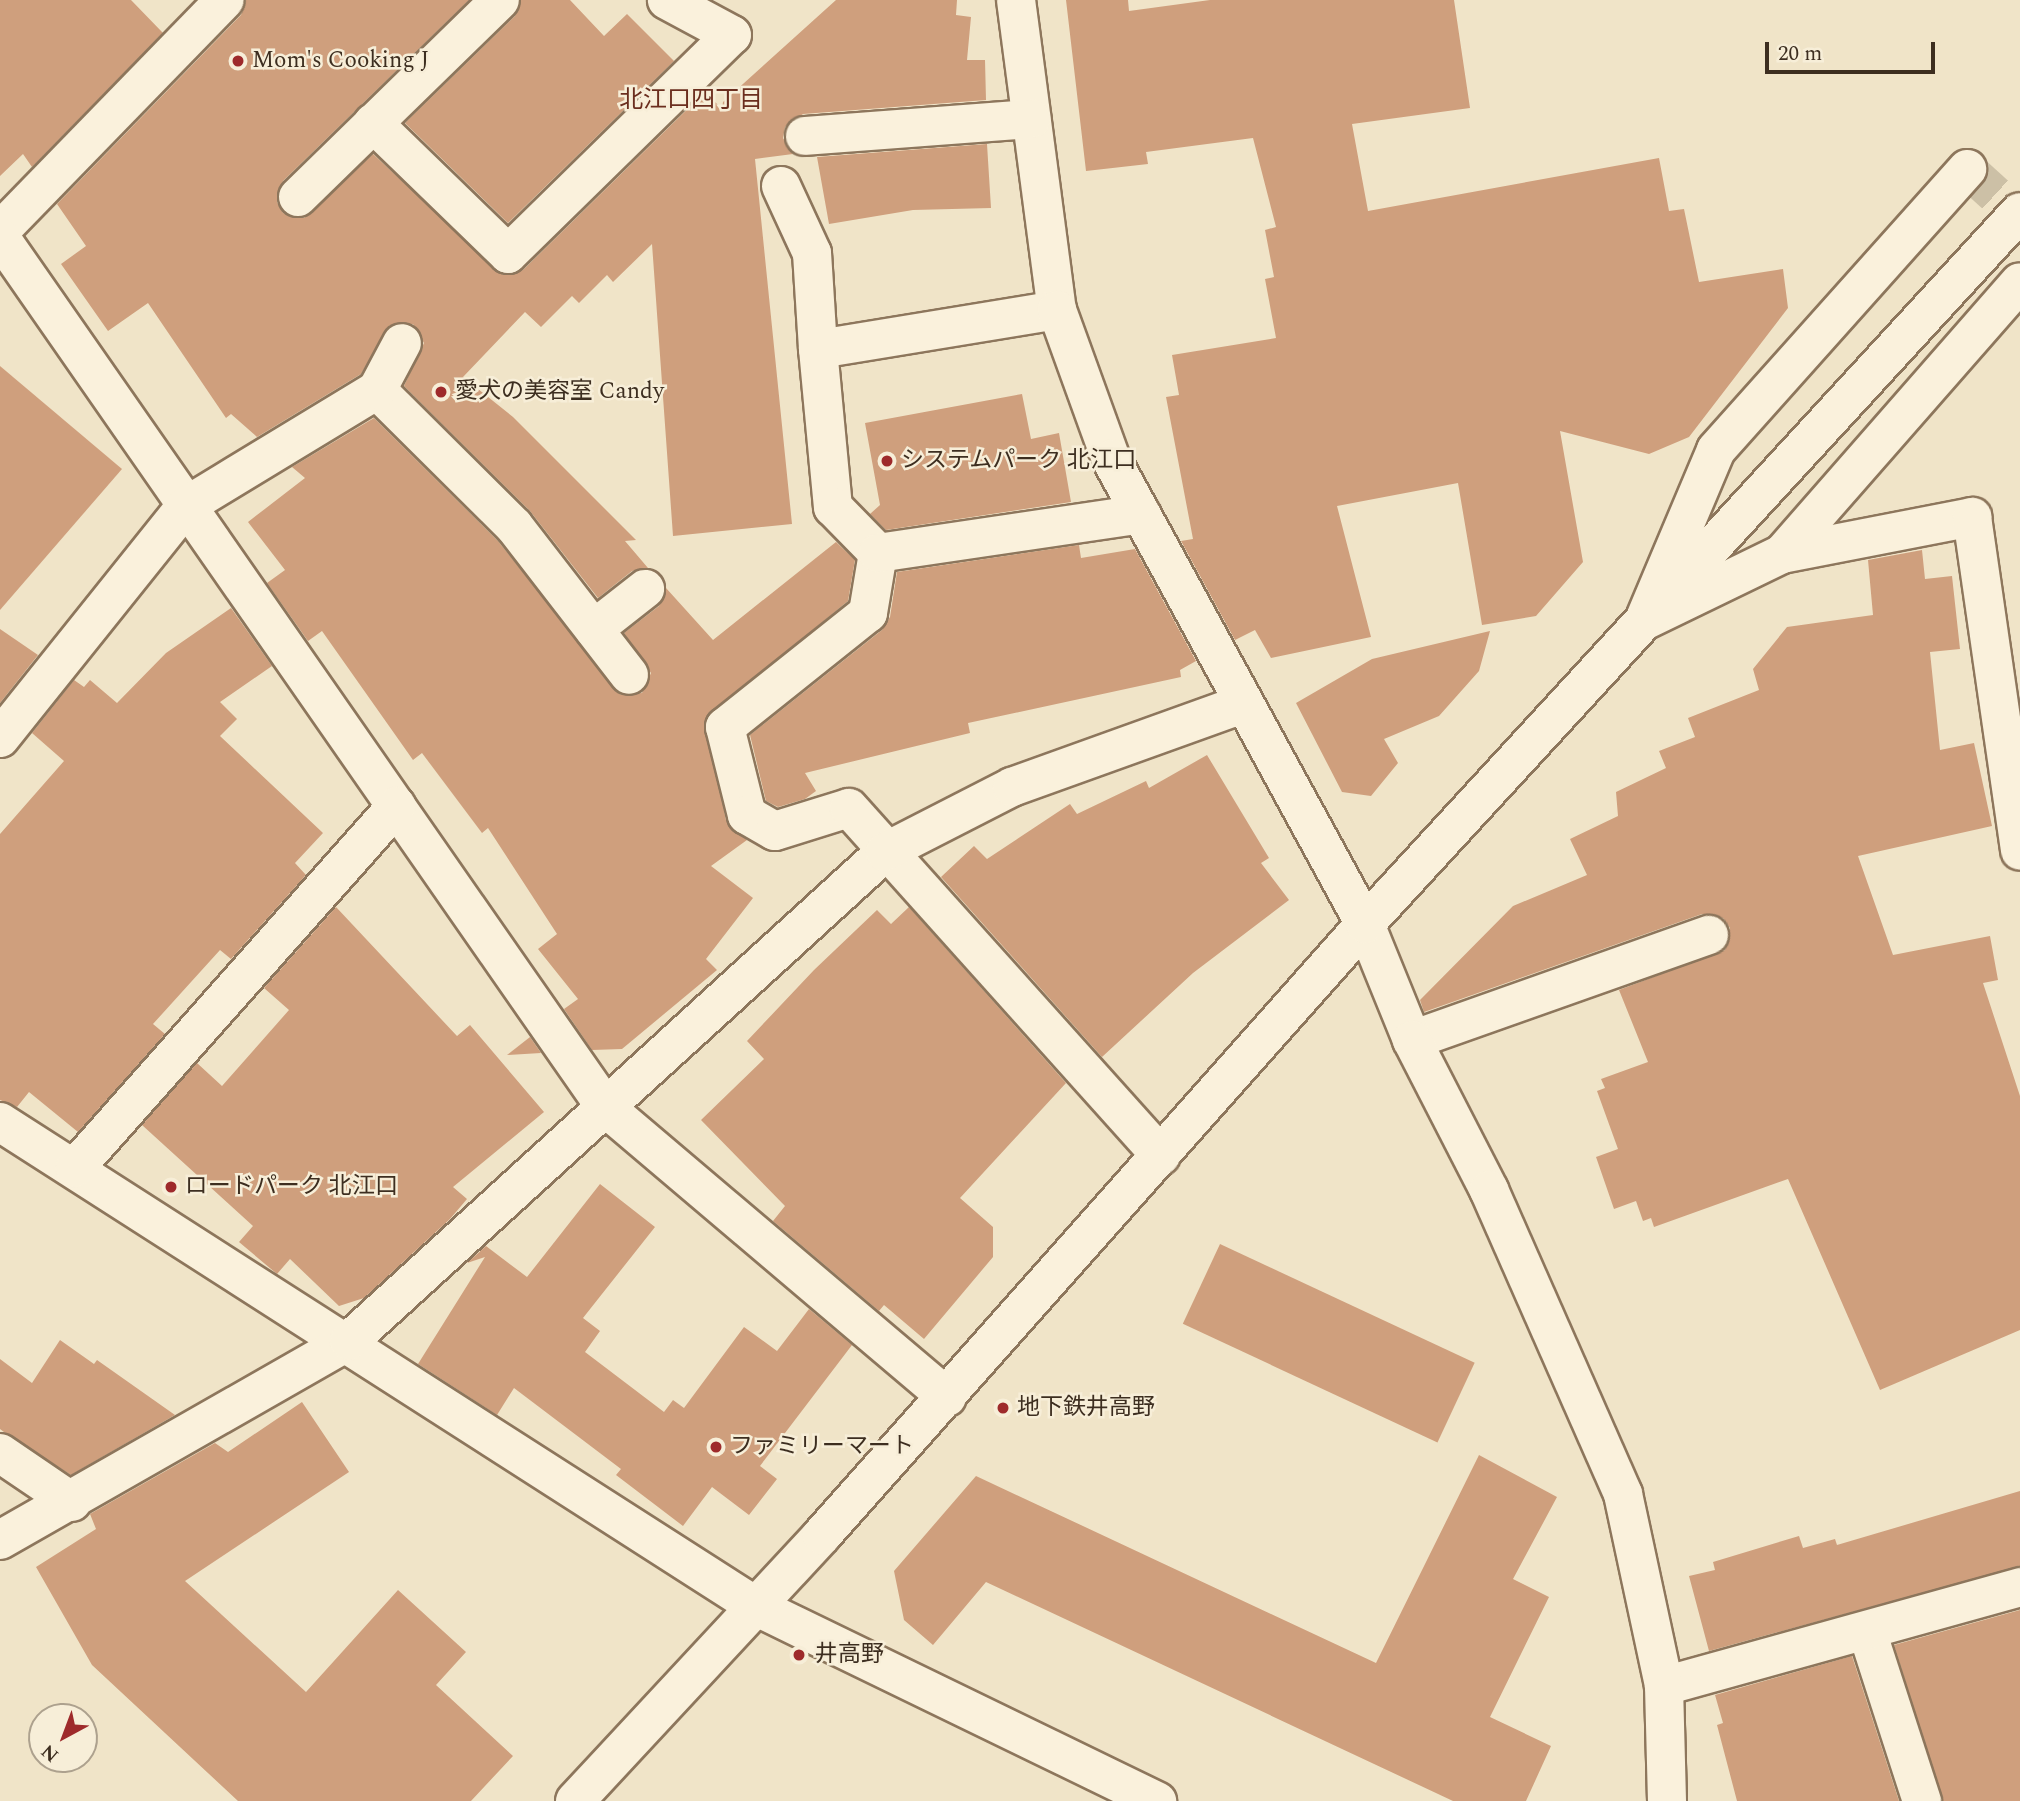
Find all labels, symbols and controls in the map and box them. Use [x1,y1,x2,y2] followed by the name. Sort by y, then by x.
[1768,28,1938,72] scale bar
[1778,38,1822,70] text: 20 m
[252,47,429,75] place label: Mom's Cooking J
[230,53,246,69] marker: Mom's Cooking J
[619,87,763,115] district label: 北江口四丁目
[455,378,664,406] place label: 愛犬の美容室 Candy
[433,384,449,400] marker: 愛犬の美容室 Candy
[901,447,1137,475] place label: システムパーク 北江口
[879,453,895,469] marker: システムパーク 北江口
[185,1173,398,1201] place label: ロードパーク 北江口
[163,1179,179,1195] marker: ロードパーク 北江口
[1017,1394,1155,1422] place label: 地下鉄井高野
[995,1400,1011,1416] marker: 地下鉄井高野
[730,1433,914,1461] place label: ファミリーマート
[708,1439,724,1455] marker: ファミリーマート
[815,1641,884,1669] place label: 井高野
[789,1645,809,1665] marker: 井高野
[28,1703,98,1773] north arrow
[35,1737,66,1769] text: N

